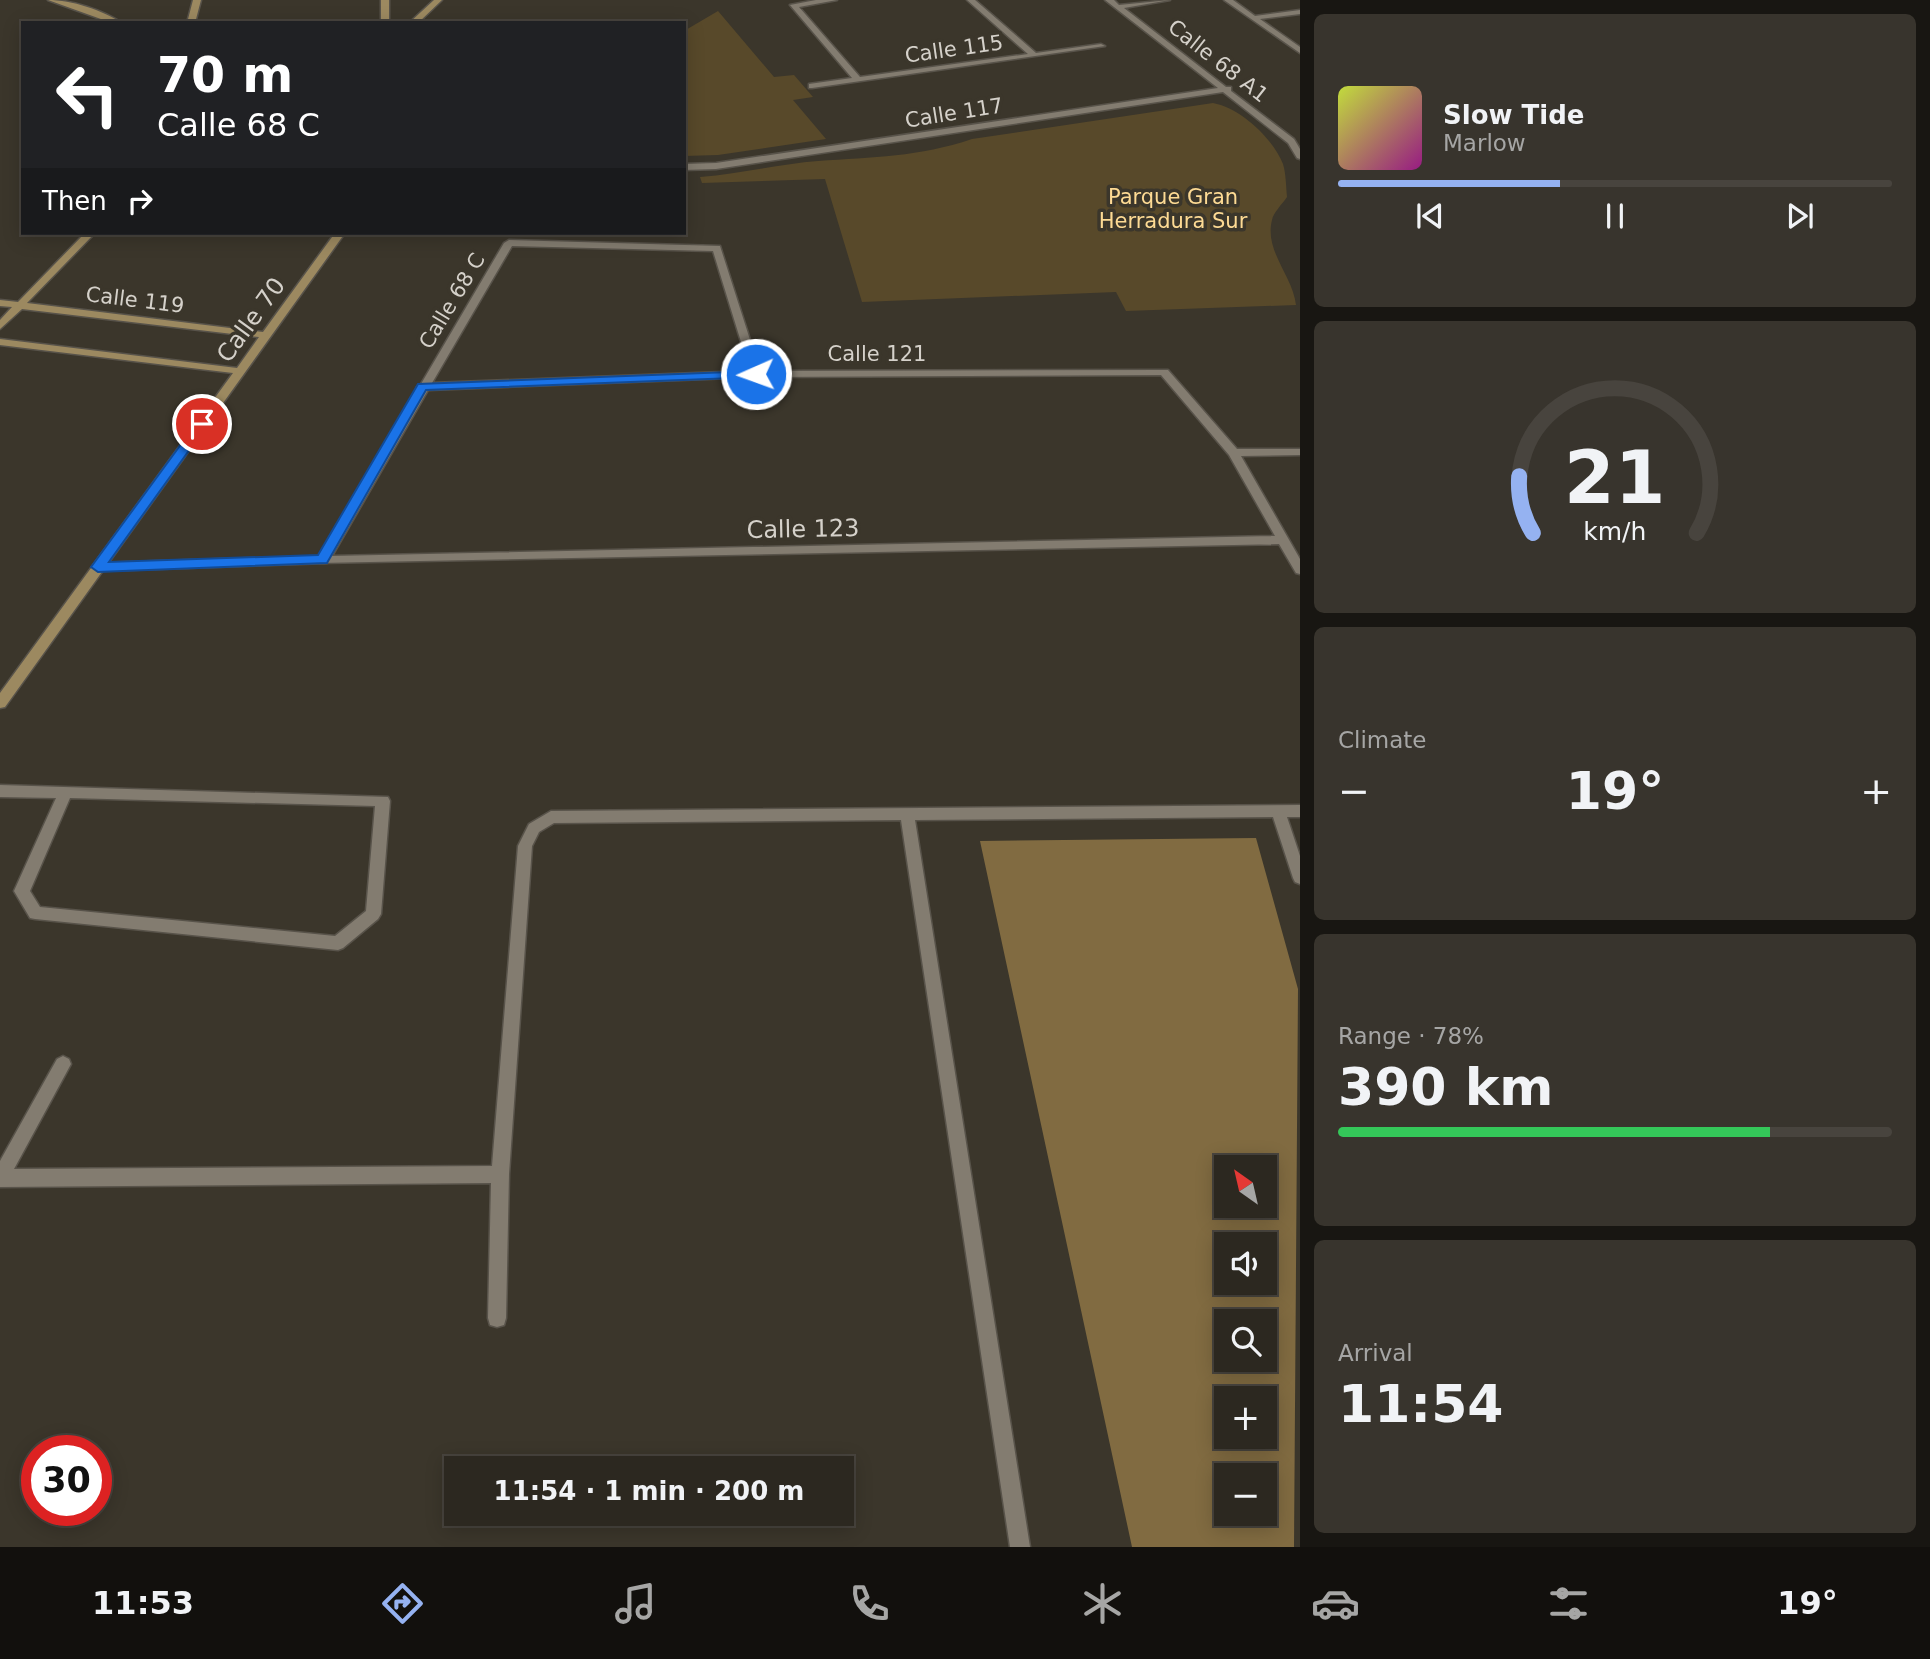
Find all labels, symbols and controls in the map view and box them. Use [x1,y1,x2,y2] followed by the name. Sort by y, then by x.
[1163,15,1273,107] street label: Calle 68 A1
[903,30,1005,68] street label: Calle 115
[157,47,293,104] text: 70 m
[42,49,133,140] icon: left
[903,93,1005,133] street label: Calle 117
[1443,100,1584,130] text: Slow Tide
[157,106,320,144] text: Calle 68 C
[1443,130,1526,156] text: Marlow
[121,182,159,220] icon: right
[1099,185,1248,233] park label: Parque Gran Herradura Sur
[42,186,107,216] text: Then
[1411,197,1449,235] icon: previous
[1596,197,1634,235] icon: pause
[1781,197,1819,235] icon: next
[414,249,490,353] street label: Calle 68 C
[211,272,291,368] street label: Calle 70
[84,282,186,318] street label: Calle 119
[719,337,793,411] position arrow
[828,342,926,366] street label: Calle 121
[172,394,232,454] pin
[183,405,221,443] icon: arrive
[1564,435,1666,520] text: 21
[746,514,860,544] street label: Calle 123
[1583,517,1647,546] text: km/h
[1338,727,1427,753] text: Climate
[1566,761,1664,821] text: 19°
[1338,769,1370,813] text: −
[1860,769,1892,813] text: +
[1338,1023,1484,1049] text: Range · 78%
[1338,1057,1553,1117] text: 390 km
[1214,1155,1278,1218] north arrow
[1214,1155,1277,1526] map controls
[1214,1232,1277,1295] button: sound
[1214,1309,1277,1372] button: search
[1338,1340,1413,1366] text: Arrival
[1338,1374,1504,1434] text: 11:54
[1214,1386,1277,1449] button: +
[21,1435,112,1526] speed limit sign: 30
[1214,1463,1277,1526] button: −
[494,1476,804,1506] text: 11:54 · 1 min · 200 m
[378,1579,427,1628] icon: directions
[611,1579,660,1628] icon: music
[845,1579,894,1628] icon: phone
[1078,1579,1127,1628] icon: climate
[1311,1579,1360,1628] icon: car
[1544,1579,1593,1628] icon: filters
[92,1584,194,1622] text: 11:53
[1777,1584,1838,1622] text: 19°

